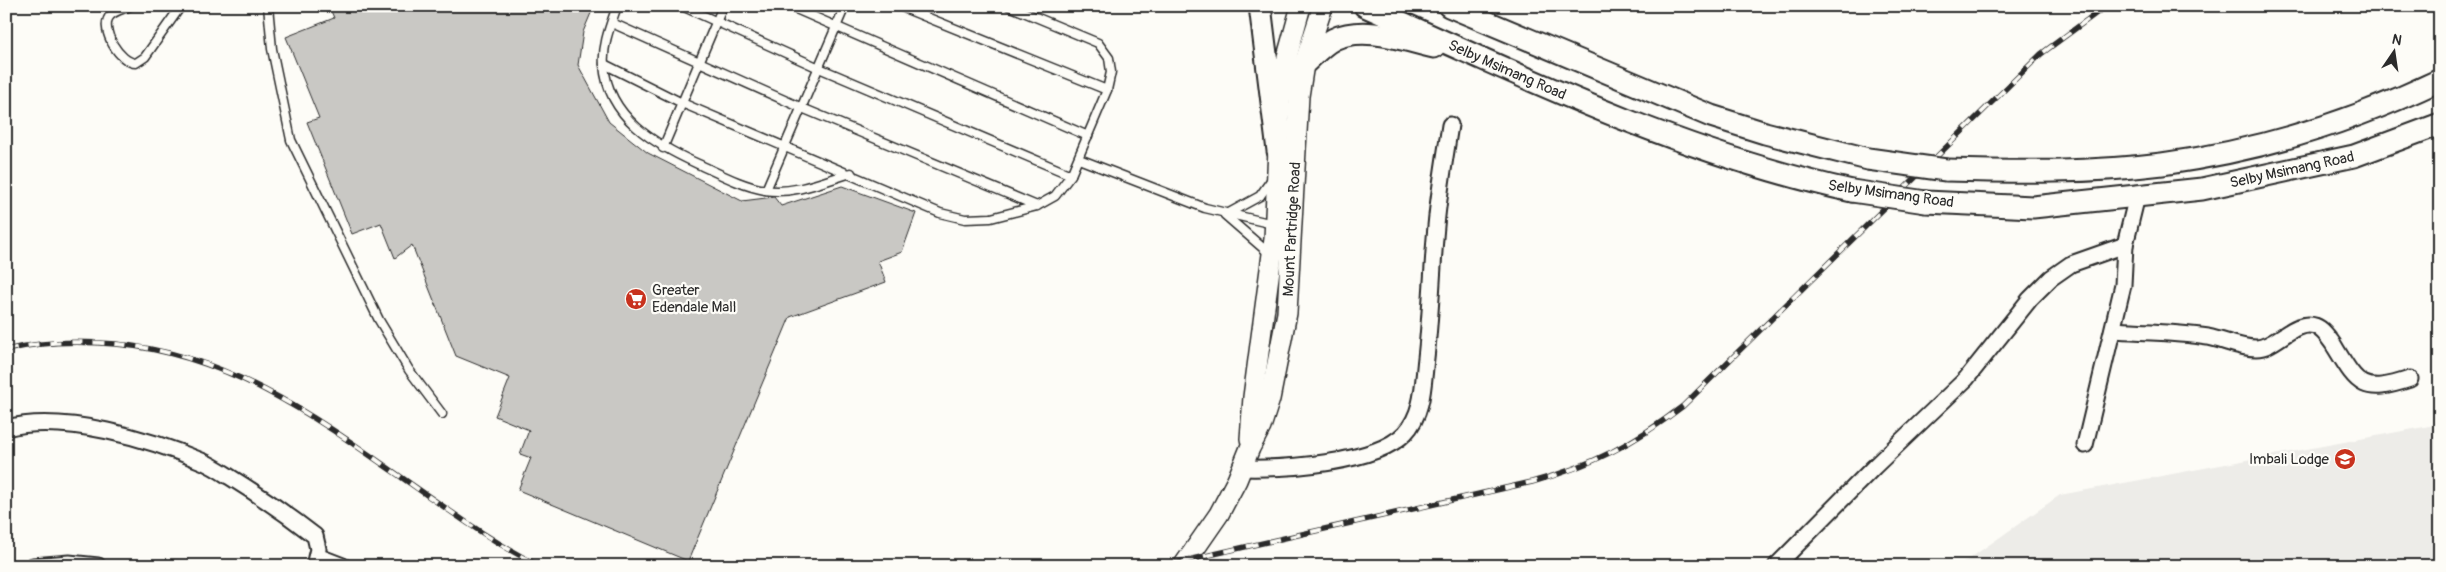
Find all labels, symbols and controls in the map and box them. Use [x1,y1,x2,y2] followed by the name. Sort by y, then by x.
[2368,28,2418,78] north arrow
[2390,30,2403,49] text: N
[1445,35,1569,104] street label: Selby Msimang Road
[2228,147,2356,192] street label: Selby Msimang Road
[1278,161,1305,297] street label: Mount Partridge Road
[1827,176,1955,212] street label: Selby Msimang Road
[652,281,736,317] place label: Greater Edendale Mall
[624,287,648,311] supermarket icon: Greater Edendale Mall
[2333,447,2357,471] school or university icon: Imbali Lodge
[2249,450,2330,469] place label: Imbali Lodge

